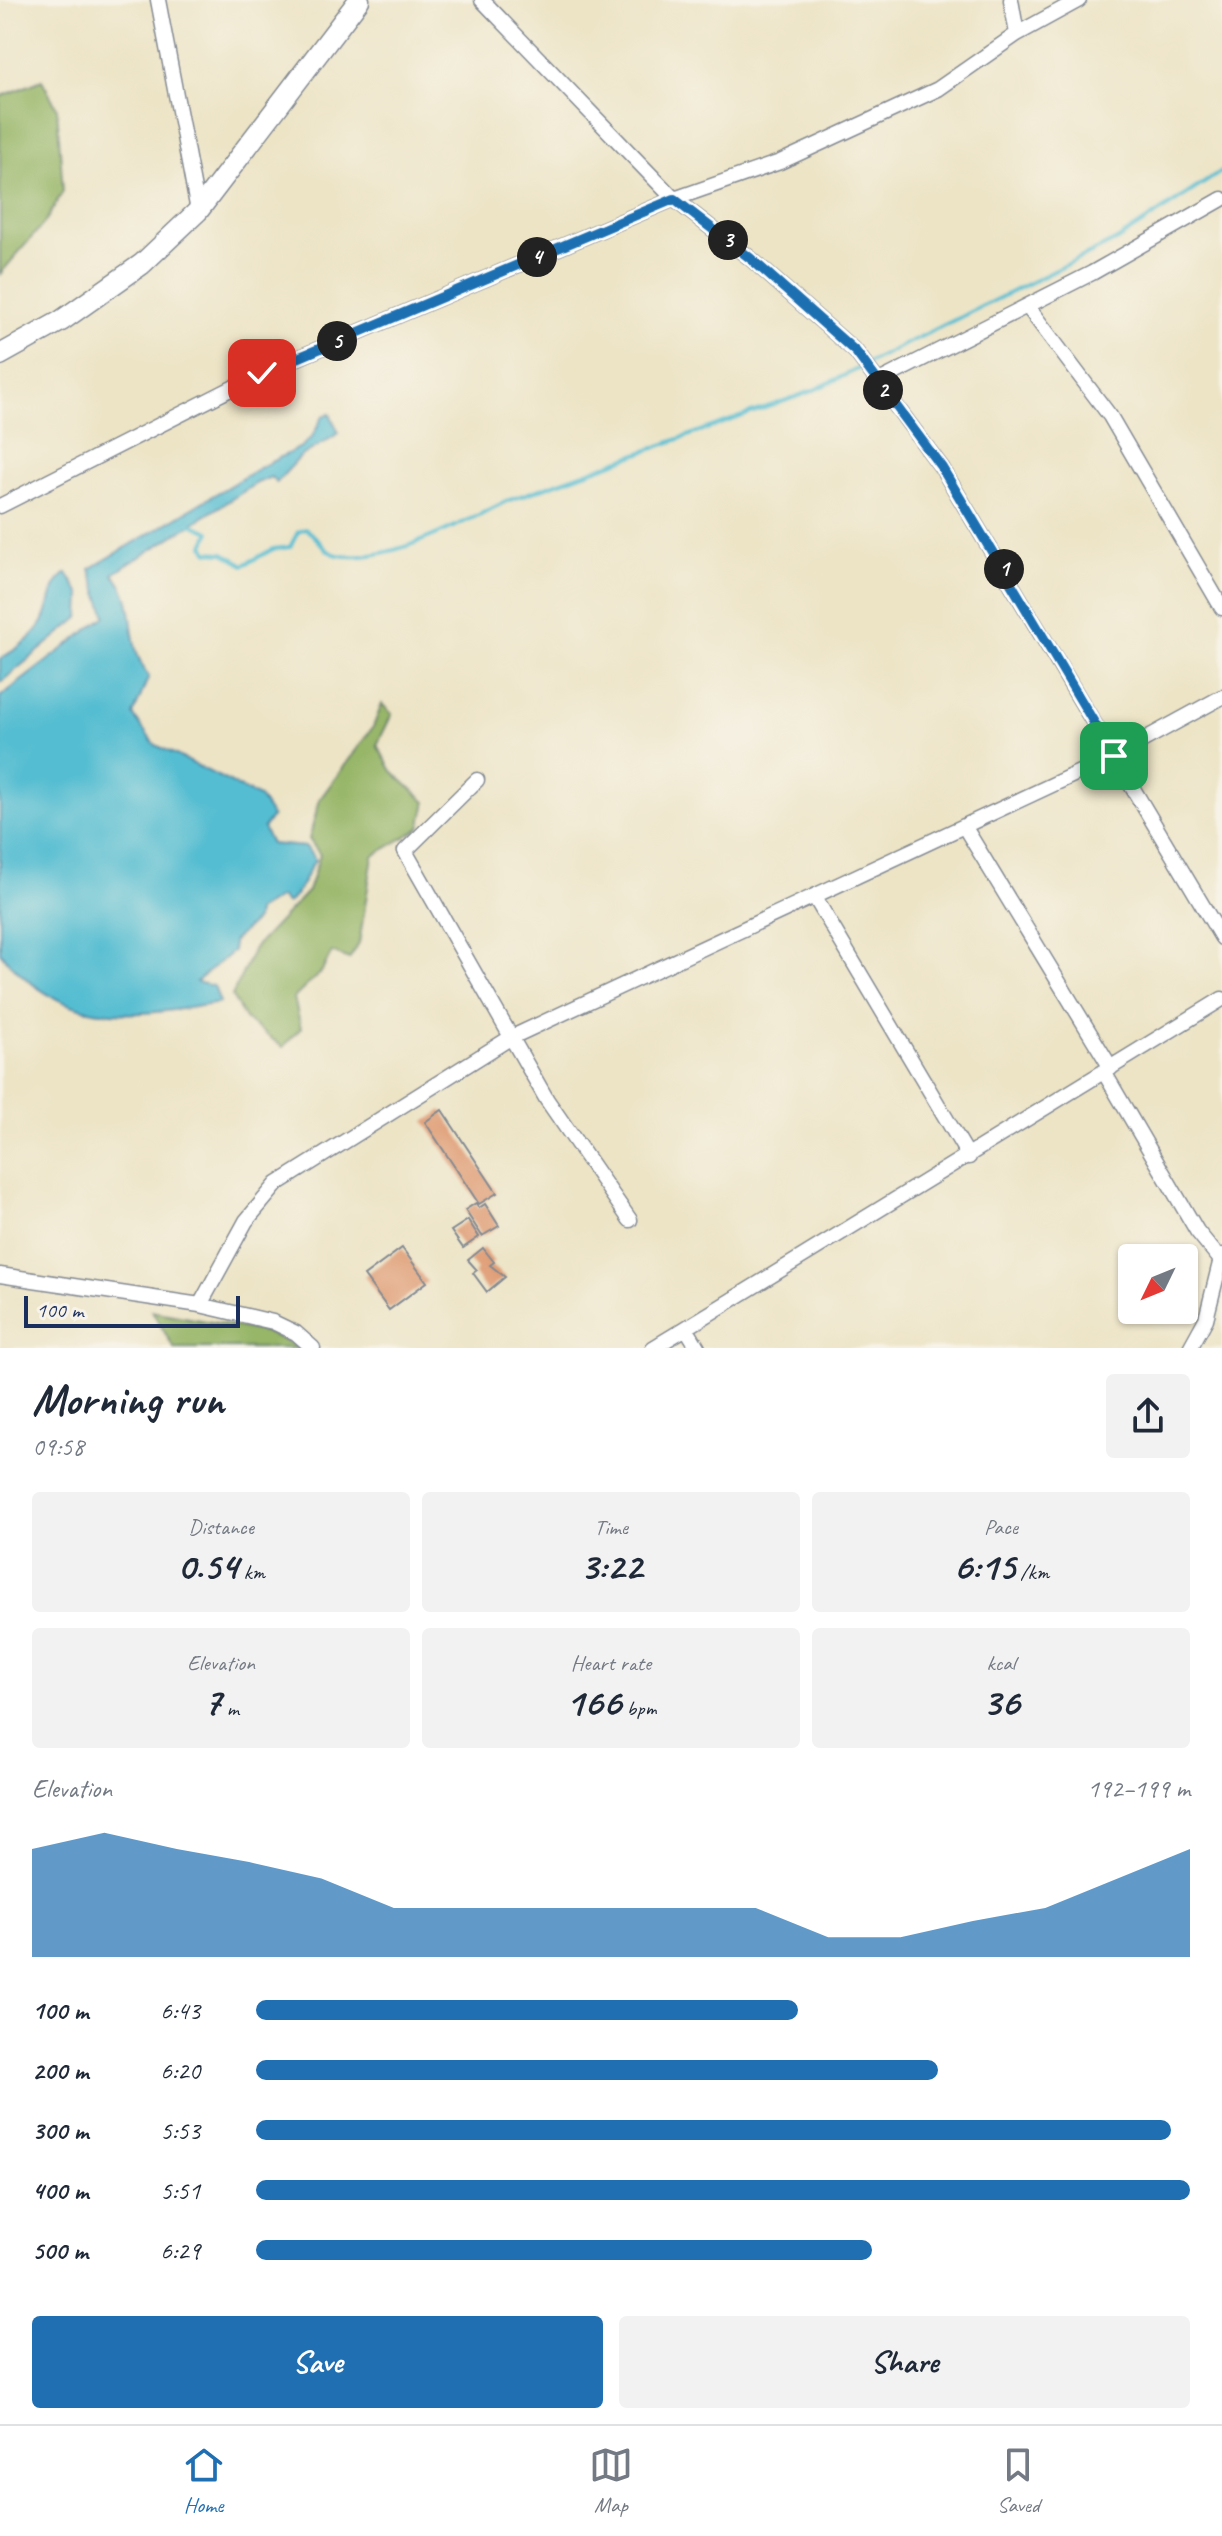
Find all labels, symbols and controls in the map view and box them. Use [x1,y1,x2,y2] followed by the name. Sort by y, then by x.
[708,220,748,260] pin: 3
[723,226,733,254] text: 3
[517,237,557,277] pin: 4
[532,243,542,271] text: 4
[317,321,357,361] pin: 5
[332,327,342,355] text: 5
[228,339,296,407] pin
[240,351,284,395] icon: check
[863,370,903,410] pin: 2
[878,376,888,404] text: 2
[984,549,1024,589] pin: 1
[999,555,1009,583] text: 1
[1080,722,1148,790] pin
[1092,734,1136,778] icon: arrive
[1118,1244,1198,1324] north arrow
[1118,1244,1198,1324] map controls
[24,1292,240,1328] scale bar
[36,1296,83,1324] text: 100 m
[32,1372,224,1427] text: Morning run
[1106,1374,1190,1458] button: share
[32,1430,84,1463] text: 09:58
[188,1513,254,1541] text: Distance
[594,1513,628,1541] text: Time
[984,1513,1018,1541] text: Pace
[177,1541,238,1591] text: 0.54
[580,1541,642,1591] text: 3:22
[953,1541,1015,1591] text: 6:15
[238,1558,265,1586] text: km
[1015,1558,1049,1586] text: /km
[187,1649,255,1677] text: Elevation
[571,1649,651,1677] text: Heart rate
[986,1649,1016,1677] text: kcal
[203,1677,221,1727] text: 7
[565,1677,621,1727] text: 166
[983,1677,1019,1727] text: 36
[221,1694,239,1722] text: m
[621,1694,657,1722] text: bpm
[32,1772,112,1805] text: Elevation
[1087,1772,1190,1805] text: 192–199 m
[32,1994,88,2027] text: 100 m
[160,1994,200,2027] text: 6:43
[32,2054,88,2087] text: 200 m
[160,2054,200,2087] text: 6:20
[32,2114,88,2147] text: 300 m
[160,2114,200,2147] text: 5:53
[32,2174,88,2207] text: 400 m
[160,2174,200,2207] text: 5:51
[32,2234,88,2267] text: 500 m
[160,2234,200,2267] text: 6:29
[32,2316,603,2408] button: Save
[619,2316,1190,2408] button: Share
[182,2443,226,2519] tab: Home
[589,2443,633,2519] tab: Map
[996,2443,1040,2519] tab: Saved

